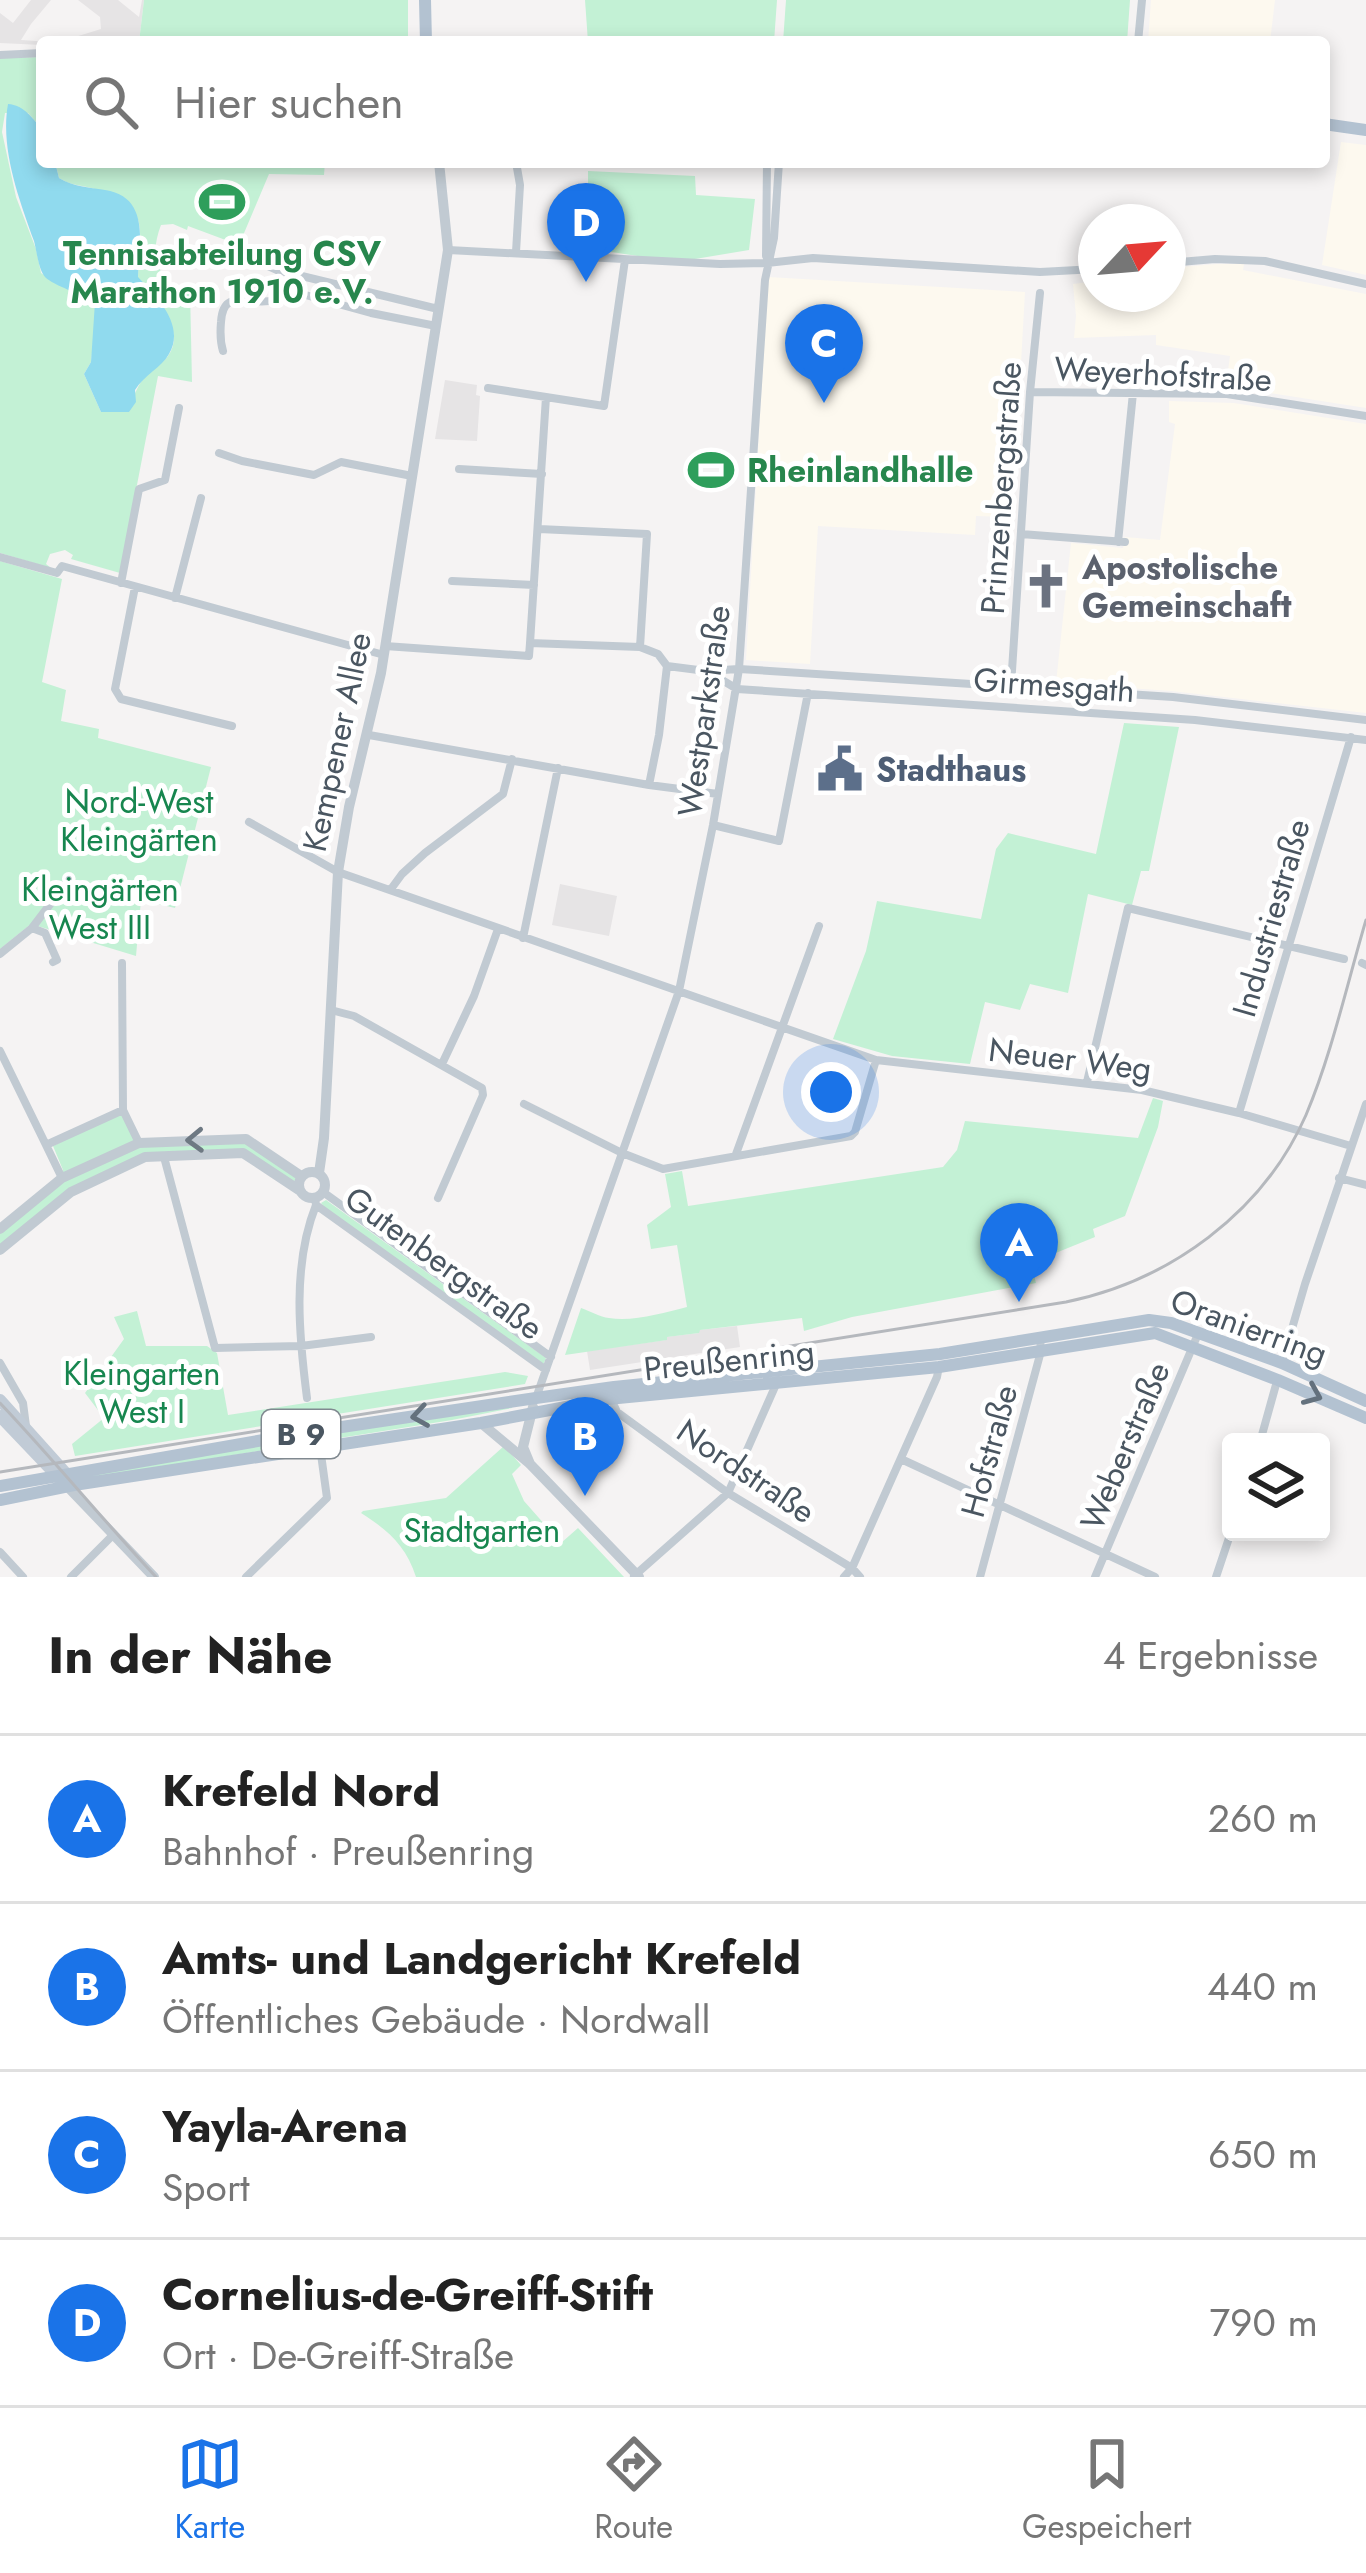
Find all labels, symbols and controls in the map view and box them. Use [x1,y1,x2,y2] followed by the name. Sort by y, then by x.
[36,36,1330,168] search box
[78,69,144,135] icon: search
[174,70,404,135] text: Hier suchen
[197,177,247,227] sports icon: Tennisabteilung CSV Marathon 1910 e.V.
[547,183,625,282] pin: D
[1078,204,1186,312] north arrow
[63,230,382,315] place label: Tennisabteilung CSV Marathon 1910 e.V.
[785,304,863,403] pin: C
[1053,345,1273,403] street label: Weyerhofstraße
[969,360,1033,616] street label: Prinzenbergstraße
[686,445,736,495] sports icon: Rheinlandhalle
[747,447,973,494] place label: Rheinlandhalle
[1081,544,1292,629] place label: Apostolische Gemeinschaft
[1021,561,1071,611] church icon: Apostolische Gemeinschaft
[666,602,742,820] street label: Westparkstraße
[291,628,383,856] street label: Kempener Allee
[972,656,1136,714] street label: Girmesgath
[815,744,865,794] public building icon: Stadthaus
[876,746,1026,793] place label: Stadthaus
[60,778,218,863] park label: Nord-West Kleingärten
[1220,814,1322,1022] street label: Industriestraße
[21,866,179,951] park label: Kleingärten West III
[986,1026,1154,1092] street label: Neuer Weg
[801,1062,861,1122] your location
[185,1127,204,1153] one-way arrow
[335,1175,553,1351] street label: Gutenbergstraße
[980,1203,1058,1302] pin: A
[1164,1277,1334,1377] street label: Oranierring
[641,1328,817,1392] street label: Preußenring
[63,1350,221,1435] park label: Kleingarten West I
[1069,1355,1181,1537] street label: Weberstraße
[949,1380,1029,1522] street label: Hofstraße
[1301,1381,1322,1405] one-way arrow
[546,1397,624,1496] pin: B
[410,1402,430,1427] one-way arrow
[667,1407,825,1535] street label: Nordstraße
[262,1410,340,1458] road number: B 9
[1222,1433,1330,1541] map controls
[1222,1433,1330,1541] button: layers
[404,1507,560,1554] park label: Stadtgarten
[48,1618,332,1692] text: In der Nähe
[1103,1627,1318,1684] text: 4 Ergebnisse
[162,1758,440,1823] text: Krefeld Nord
[73,1790,101,1847] text: A
[1208,1790,1318,1847] text: 260 m
[162,1823,534,1880] text: Bahnhof · Preußenring
[162,1926,801,1991] text: Amts- und Landgericht Krefeld
[74,1958,100,2015] text: B
[1207,1958,1318,2015] text: 440 m
[162,1991,710,2048] text: Öffentliches Gebäude · Nordwall
[162,2094,408,2159] text: Yayla-Arena
[73,2126,101,2183] text: C
[1208,2126,1318,2183] text: 650 m
[162,2159,250,2216] text: Sport
[162,2262,653,2327] text: Cornelius-de-Greiff-Stift
[73,2294,101,2351] text: D
[1210,2294,1318,2351] text: 790 m
[162,2327,514,2384] text: Ort · De-Greiff-Straße
[174,2431,245,2550] tab: Karte
[594,2431,673,2550] tab: Route
[1022,2431,1191,2550] tab: Gespeichert

